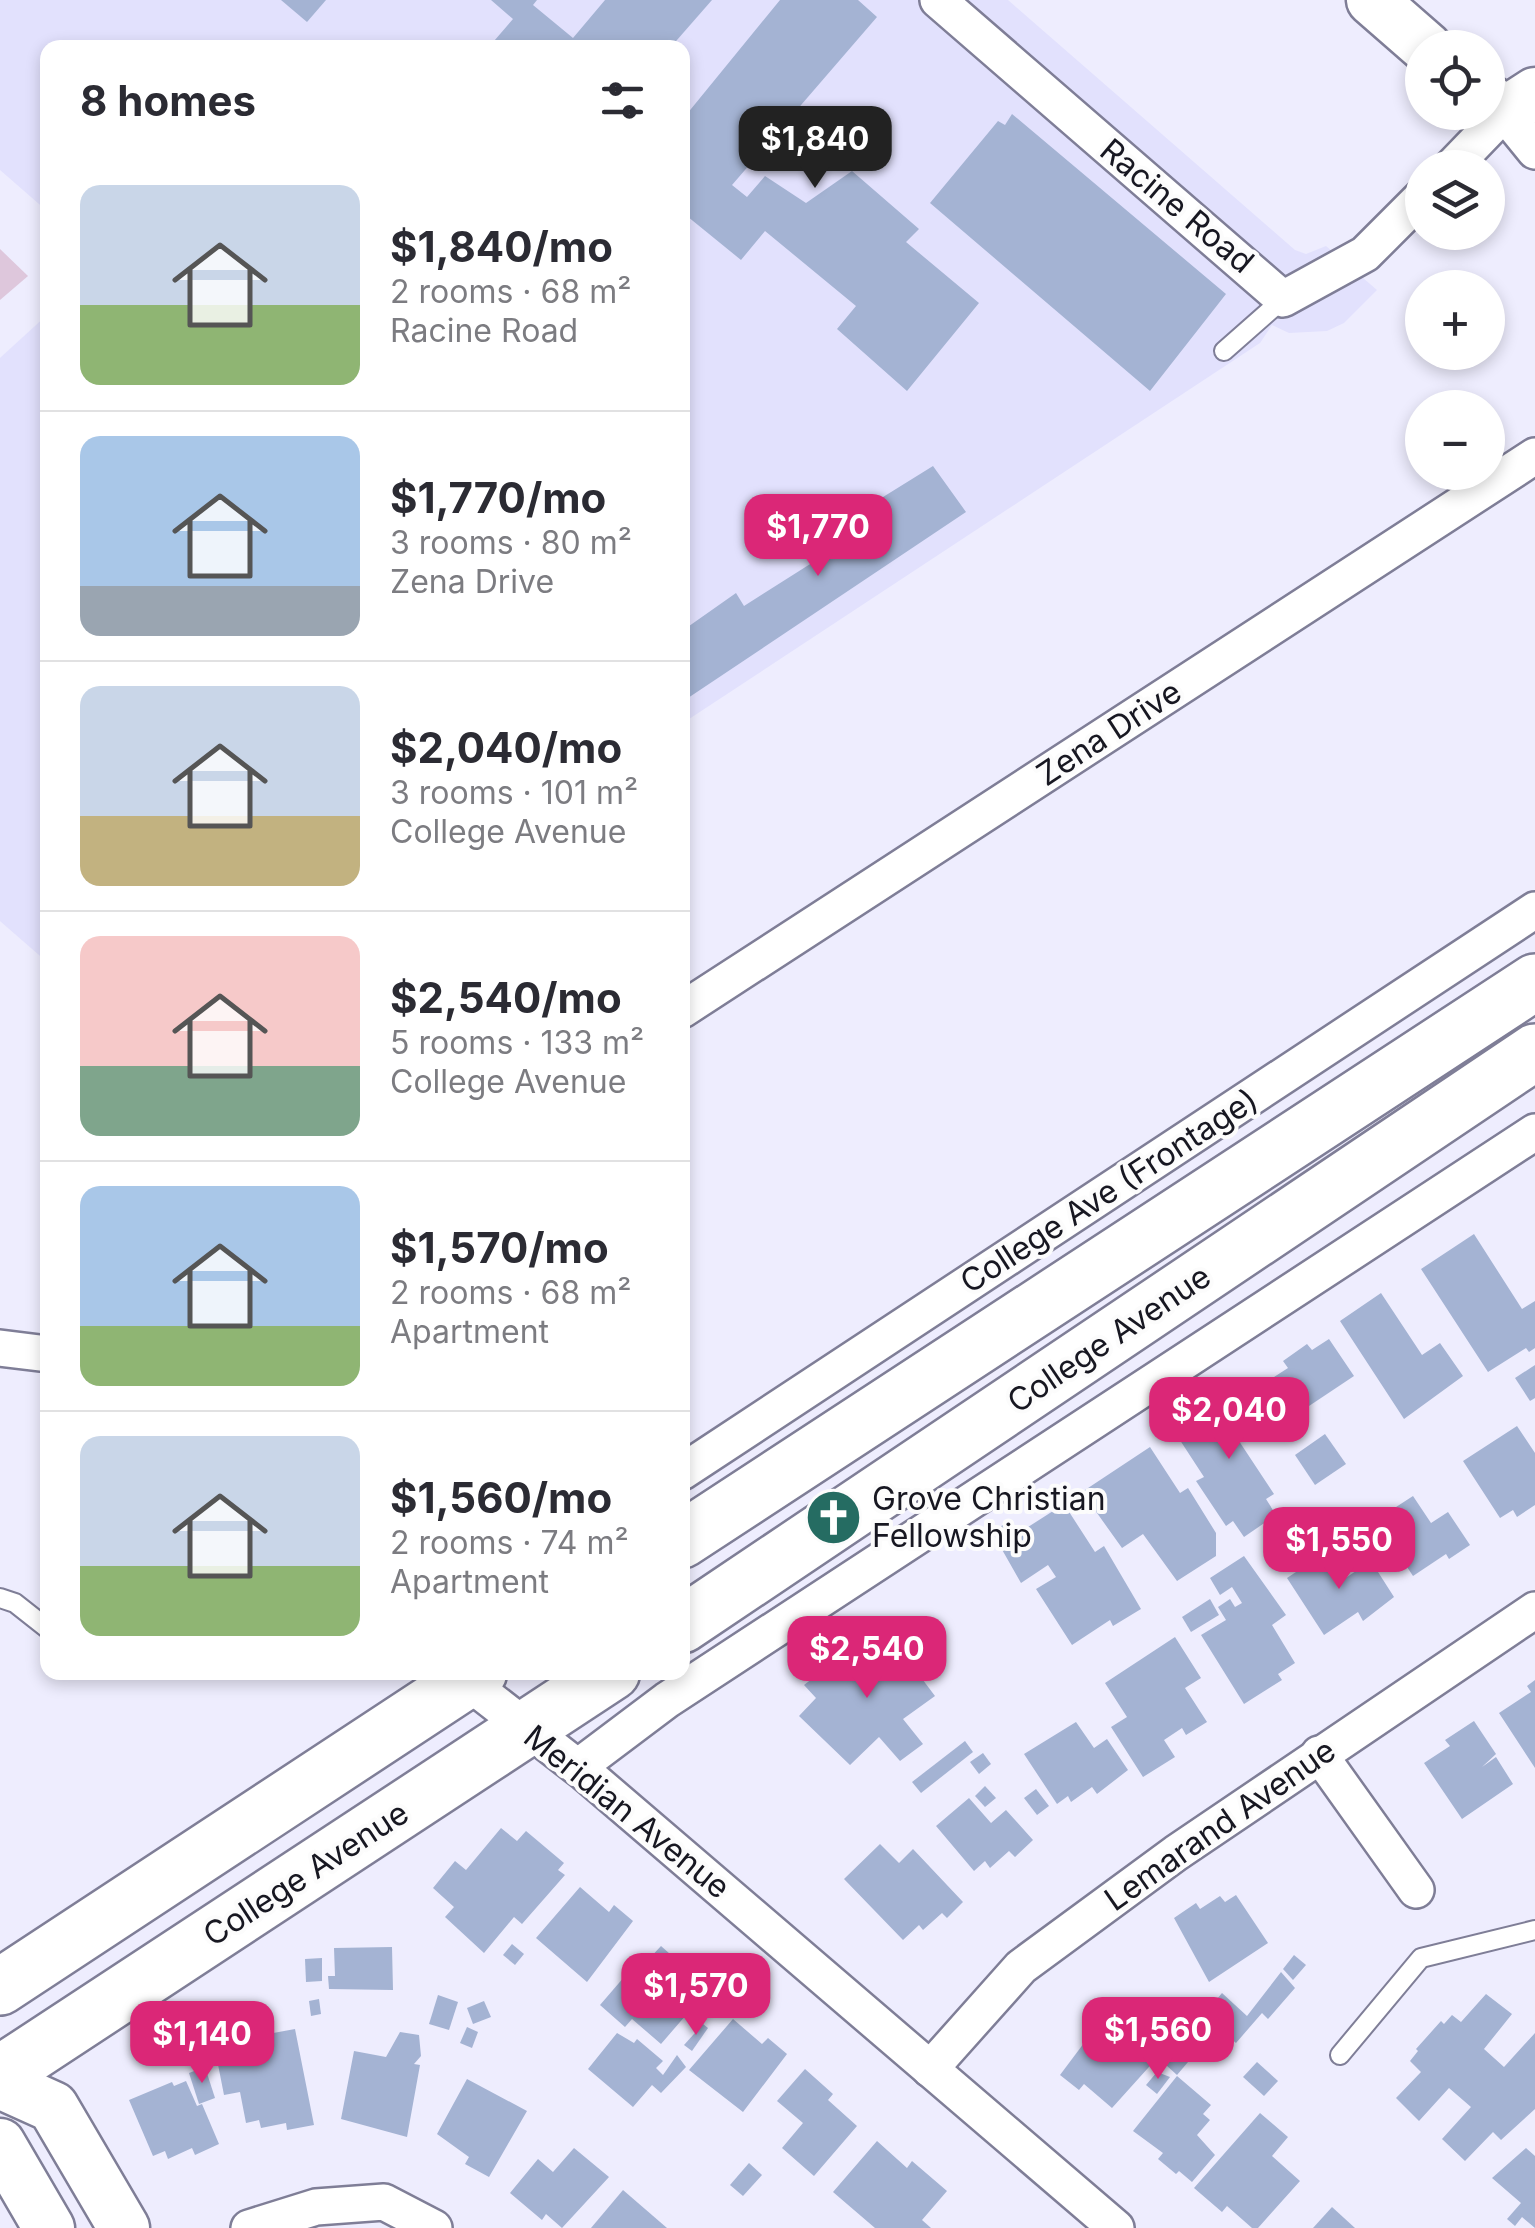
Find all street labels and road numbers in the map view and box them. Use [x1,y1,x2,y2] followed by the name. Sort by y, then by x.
[1093,130,1262,281] street label: Racine Road
[1029,672,1188,794] street label: Zena Drive
[953,1080,1265,1301] street label: College Ave (Frontage)
[1000,1256,1218,1421] street label: College Avenue
[517,1717,738,1907] street label: Meridian Avenue
[1097,1730,1343,1919] street label: Lemarand Avenue
[196,1793,415,1954] street label: College Avenue

